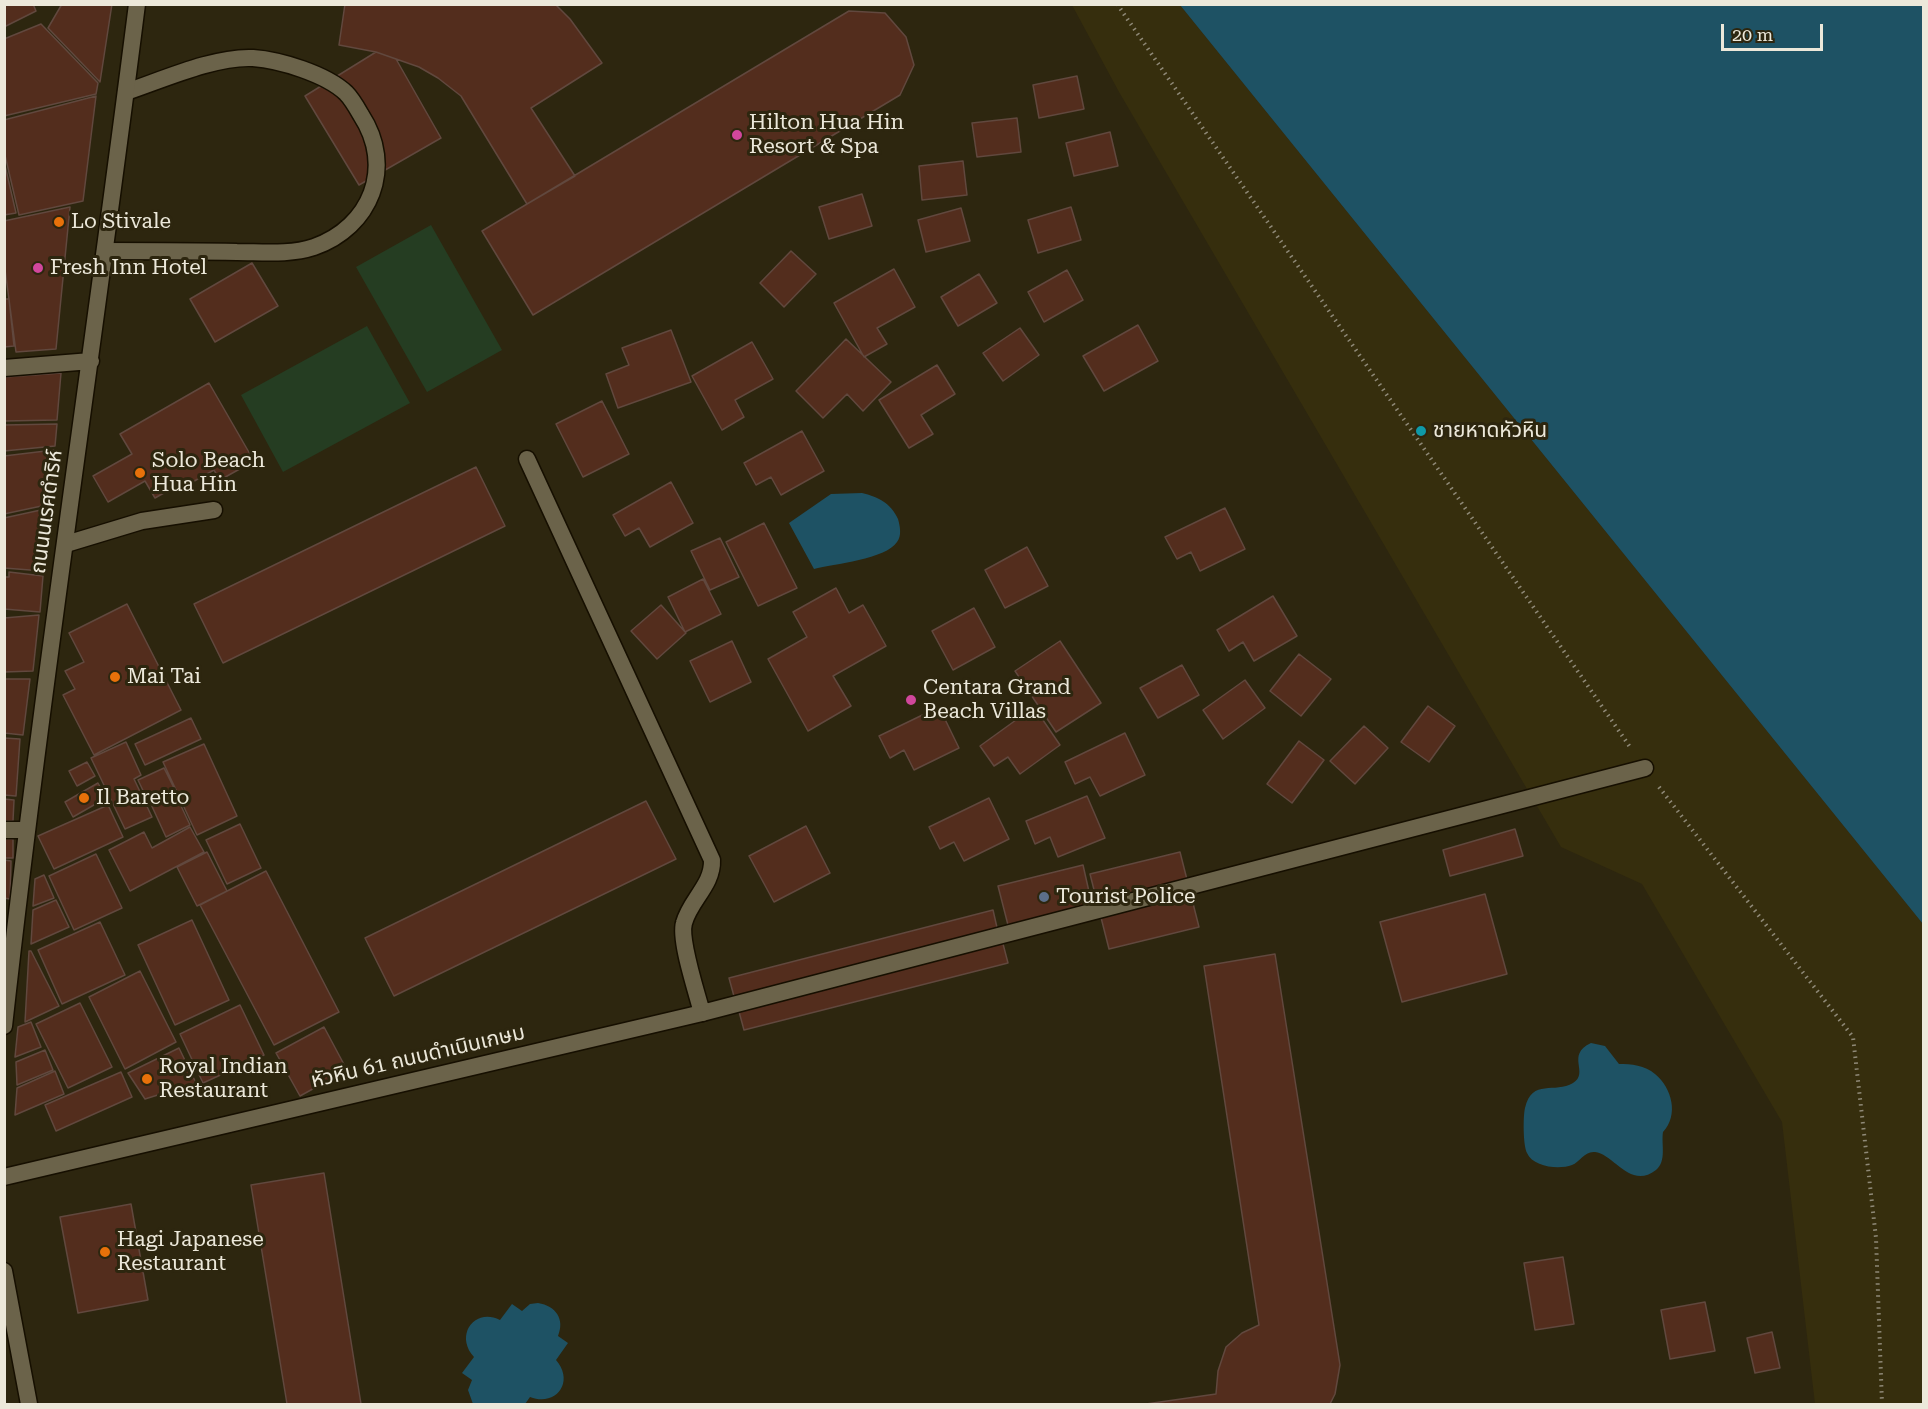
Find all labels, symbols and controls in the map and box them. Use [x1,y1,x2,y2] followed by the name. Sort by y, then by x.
[1724,12,1826,50] scale bar
[1732,24,1773,45] text: 20 m
[749,110,904,160] place label: Hilton Hua Hin Resort & Spa
[730,128,744,142] marker: Hilton Hua Hin Resort & Spa
[71,209,171,235] place label: Lo Stivale
[52,215,66,229] marker: Lo Stivale
[50,255,207,281] place label: Fresh Inn Hotel
[31,261,45,275] marker: Fresh Inn Hotel
[1433,418,1547,444] place label: ชายหาดหัวหิน
[1414,424,1428,438] marker: ชายหาดหัวหิน
[26,448,68,576] street label: ถนนนเรศดำริห์
[152,448,265,498] place label: Solo Beach Hua Hin
[133,466,147,480] marker: Solo Beach Hua Hin
[127,664,201,690] place label: Mai Tai
[108,670,122,684] marker: Mai Tai
[923,675,1071,725] place label: Centara Grand Beach Villas
[904,693,918,707] marker: Centara Grand Beach Villas
[96,785,190,811] place label: Il Baretto
[77,791,91,805] marker: Il Baretto
[1056,884,1196,910] place label: Tourist Police
[1037,890,1051,904] marker: Tourist Police
[309,1020,527,1094] street label: หัวหิน 61 ถนนดำเนินเกษม
[159,1054,287,1104] place label: Royal Indian Restaurant
[140,1072,154,1086] marker: Royal Indian Restaurant
[117,1227,264,1277] place label: Hagi Japanese Restaurant
[98,1245,112,1259] marker: Hagi Japanese Restaurant

